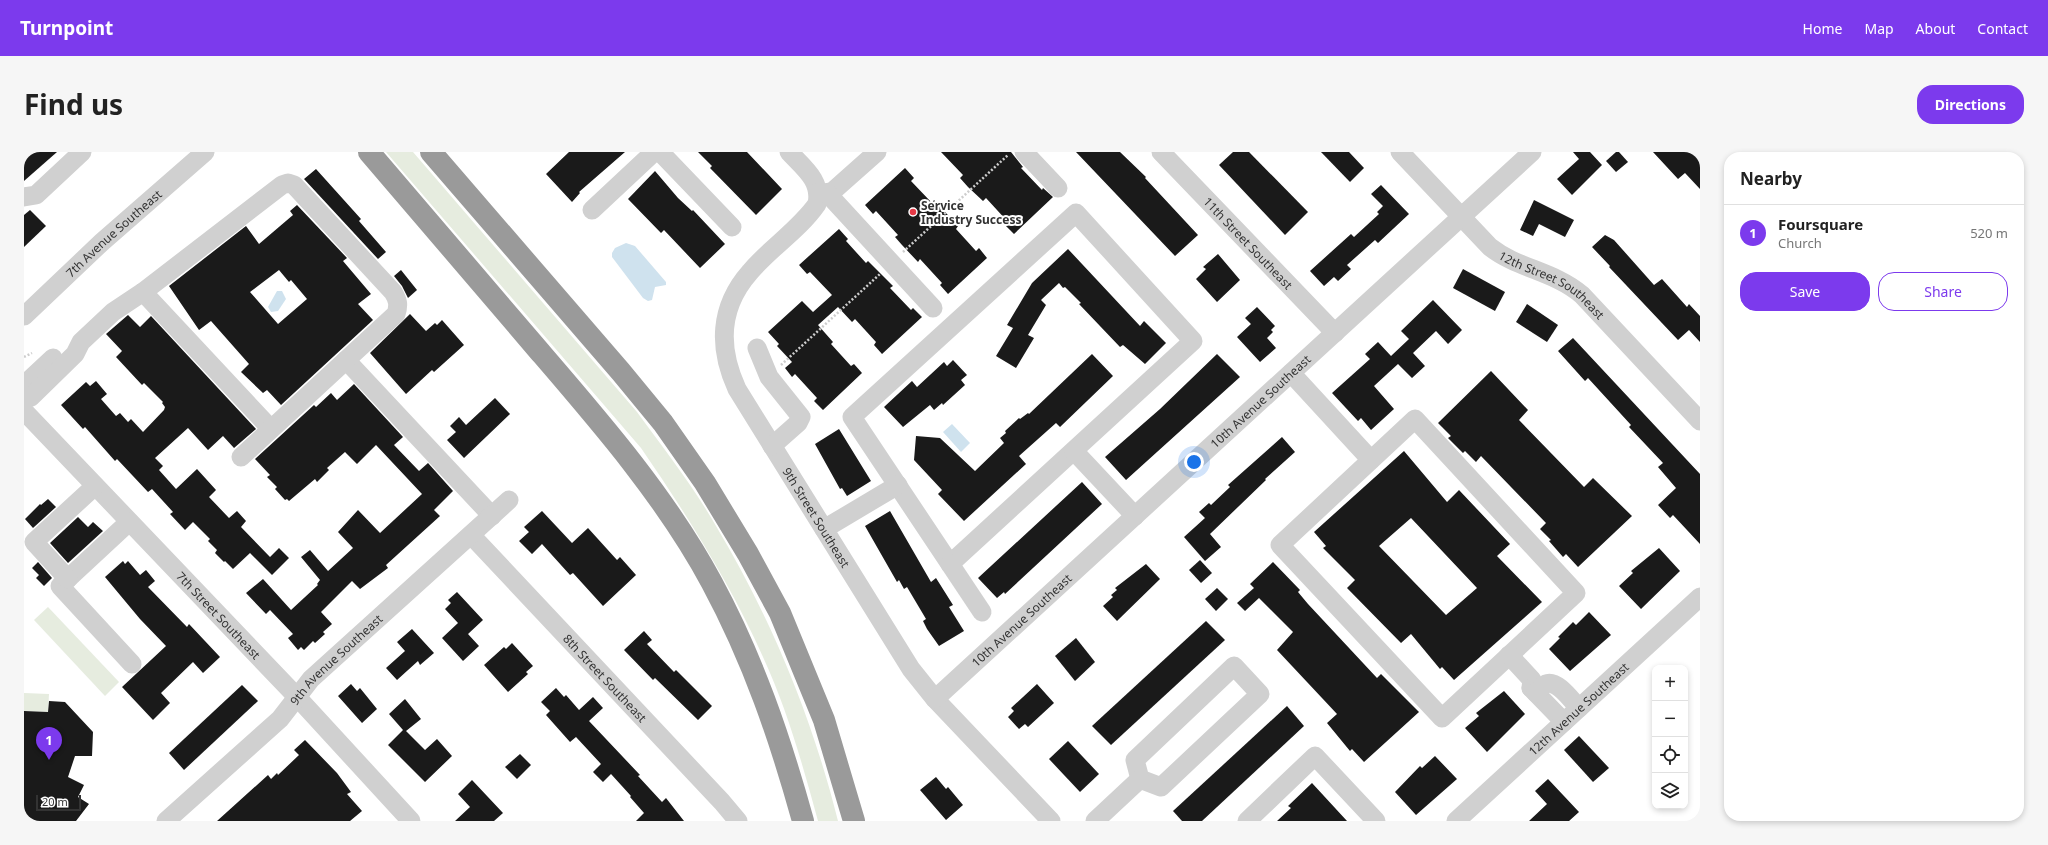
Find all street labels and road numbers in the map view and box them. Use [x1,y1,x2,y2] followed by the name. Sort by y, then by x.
[62,185,166,281] street label: 7th Avenue Southeast
[1200,193,1297,293] street label: 11th Street Southeast
[1496,247,1609,323] street label: 12th Street Southeast
[1206,350,1315,451] street label: 10th Avenue Southeast
[779,464,855,571] street label: 9th Street Southeast
[173,567,265,663] street label: 7th Street Southeast
[967,569,1076,670] street label: 10th Avenue Southeast
[286,610,386,708] street label: 9th Avenue Southeast
[560,630,651,726] street label: 8th Street Southeast
[1524,658,1633,759] street label: 12th Avenue Southeast

